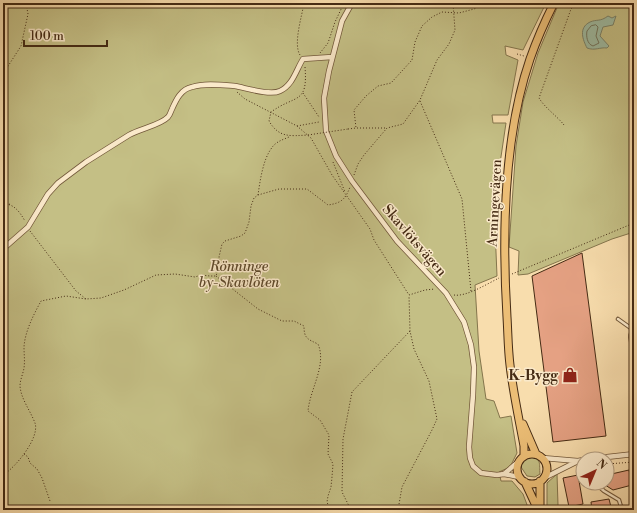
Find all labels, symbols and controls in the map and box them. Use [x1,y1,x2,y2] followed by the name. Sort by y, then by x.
[24,22,107,48] scale bar
[30,29,64,44] text: 100 m
[484,158,506,248] street label: Arningevägen
[378,201,451,281] street label: Skavlötsvägen
[199,258,279,292] park label: Rönninge by-Skavlöten
[561,366,579,384] shop icon: K-Bygg
[508,367,559,385] place label: K-Bygg
[575,451,615,491] north arrow
[593,456,609,473] text: N

